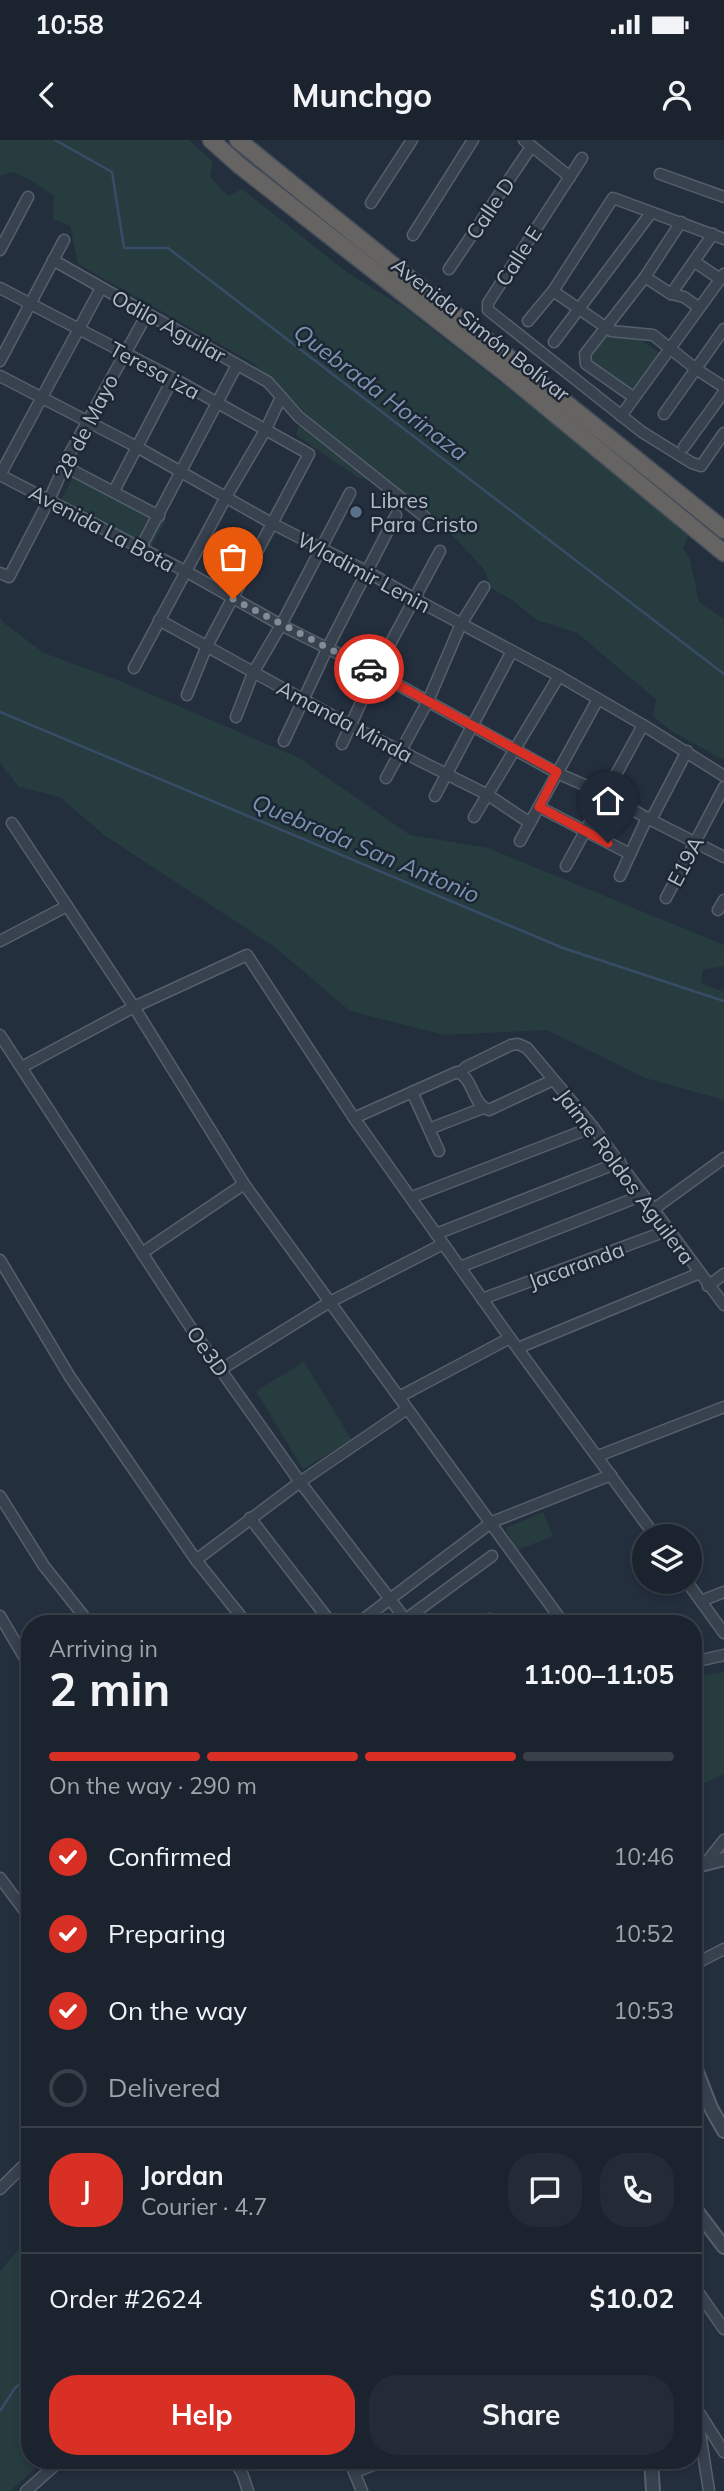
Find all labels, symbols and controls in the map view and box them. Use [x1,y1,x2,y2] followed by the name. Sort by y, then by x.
[35,8,104,41] text: 10:58
[292,75,432,115] text: Munchgo
[28,76,66,114] icon: back
[658,76,696,114] icon: person
[460,172,520,244] street label: Calle D
[489,221,547,291] street label: Calle E
[387,251,576,407] street label: Avenida Simón Bolívar
[107,284,231,368] street label: Odilo Aguilar
[288,317,474,467] water label: Quebrada Horinaza
[105,335,205,405] street label: Teresa iza
[49,369,123,483] street label: 28 de Mayo
[25,479,179,577] street label: Avenida La Bota
[370,487,478,537] place label: Libres Para Cristo
[348,504,364,520] marker: Libres Para Cristo
[293,526,435,618] street label: Wladimir Lenin
[203,527,263,599] pin
[214,538,252,576] icon: bag
[334,634,404,704] courier
[350,650,388,688] icon: car
[273,674,417,768] street label: Amanda Minda
[578,771,638,843] pin
[589,782,627,820] icon: home
[248,787,484,909] water label: Quebrada San Antonio
[661,831,709,890] street label: E19A
[551,1083,701,1269] street label: Jaime Roldos Aguilera
[525,1236,627,1294] street label: Jacaranda
[181,1321,235,1381] street label: Oe3D
[632,1524,702,1594] map controls
[632,1524,702,1594] button: layers
[49,1634,158,1663] text: Arriving in
[523,1658,674,1691] text: 11:00–11:05
[49,1660,170,1718] text: 2 min
[49,1771,257,1800] text: On the way · 290 m
[49,1838,87,1876] icon: check
[108,1840,232,1873] text: Confirmed
[614,1842,674,1871] text: 10:46
[49,1915,87,1953] icon: check
[108,1917,226,1950] text: Preparing
[614,1919,674,1948] text: 10:52
[49,1992,87,2030] icon: check
[108,1994,247,2027] text: On the way
[614,1996,674,2025] text: 10:53
[108,2071,221,2104] text: Delivered
[508,2153,582,2227] button: chat
[600,2153,674,2227] button: phone
[141,2159,224,2192] text: Jordan
[81,2174,91,2207] text: J
[141,2192,267,2221] text: Courier · 4.7
[49,2282,202,2315] text: Order #2624
[590,2282,674,2315] text: $10.02
[49,2375,355,2455] button: Help
[369,2375,674,2455] button: Share

